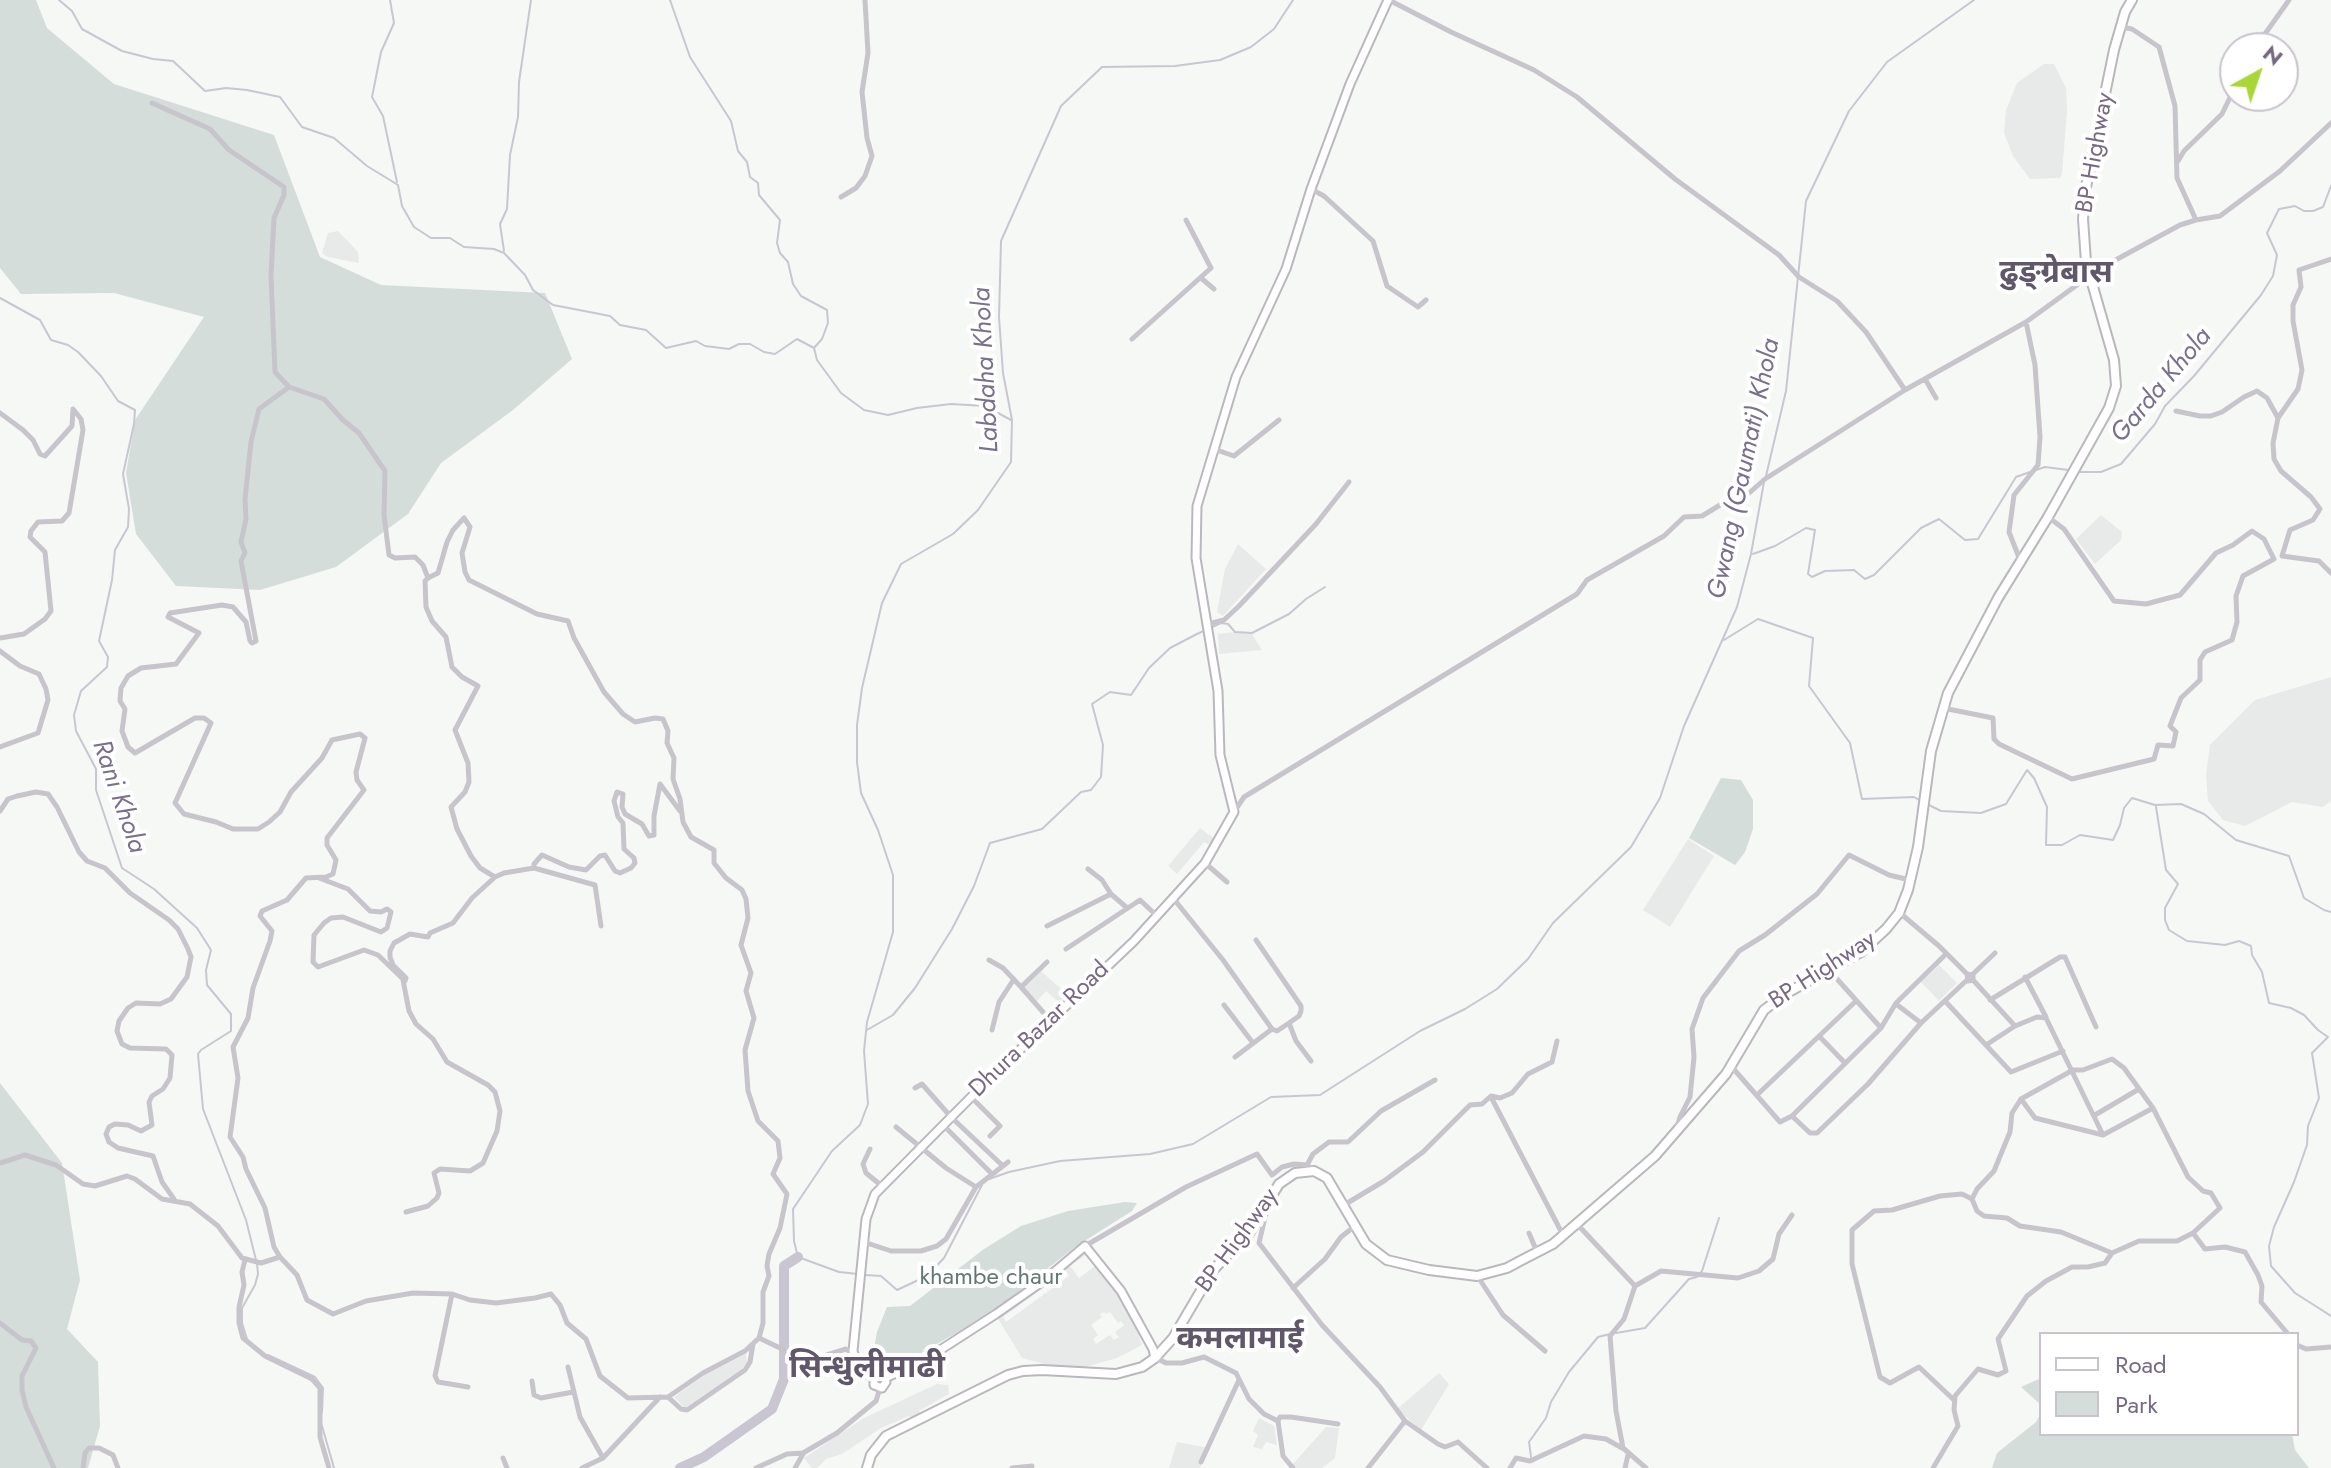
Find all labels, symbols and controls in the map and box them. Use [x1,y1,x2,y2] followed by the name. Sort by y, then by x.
[2219,32,2299,112] north arrow
[2256,37,2290,73] text: N
[2071,91,2121,215] street label: BP Highway
[1999,255,2113,293] district label: ढुङ्ग्रेबास
[967,286,1007,454] water label: Labdaha Khola
[2105,322,2219,450] water label: Garda Khola
[1702,336,1788,602] water label: Gwang (Gaumati) Khola
[84,736,152,858] water label: Rani Khola
[1764,926,1882,1016] street label: BP Highway
[964,956,1116,1104] street label: Dhura Bazar Road
[1191,1183,1285,1299] street label: BP Highway
[919,1264,1063,1292] park label: khambe chaur
[1176,1321,1304,1359] district label: कमलामाई
[2039,1332,2299,1436] legend
[2115,1347,2167,1382] text: Road
[789,1350,945,1388] district label: सिन्धुलीमाढी
[2115,1387,2158,1422] text: Park

